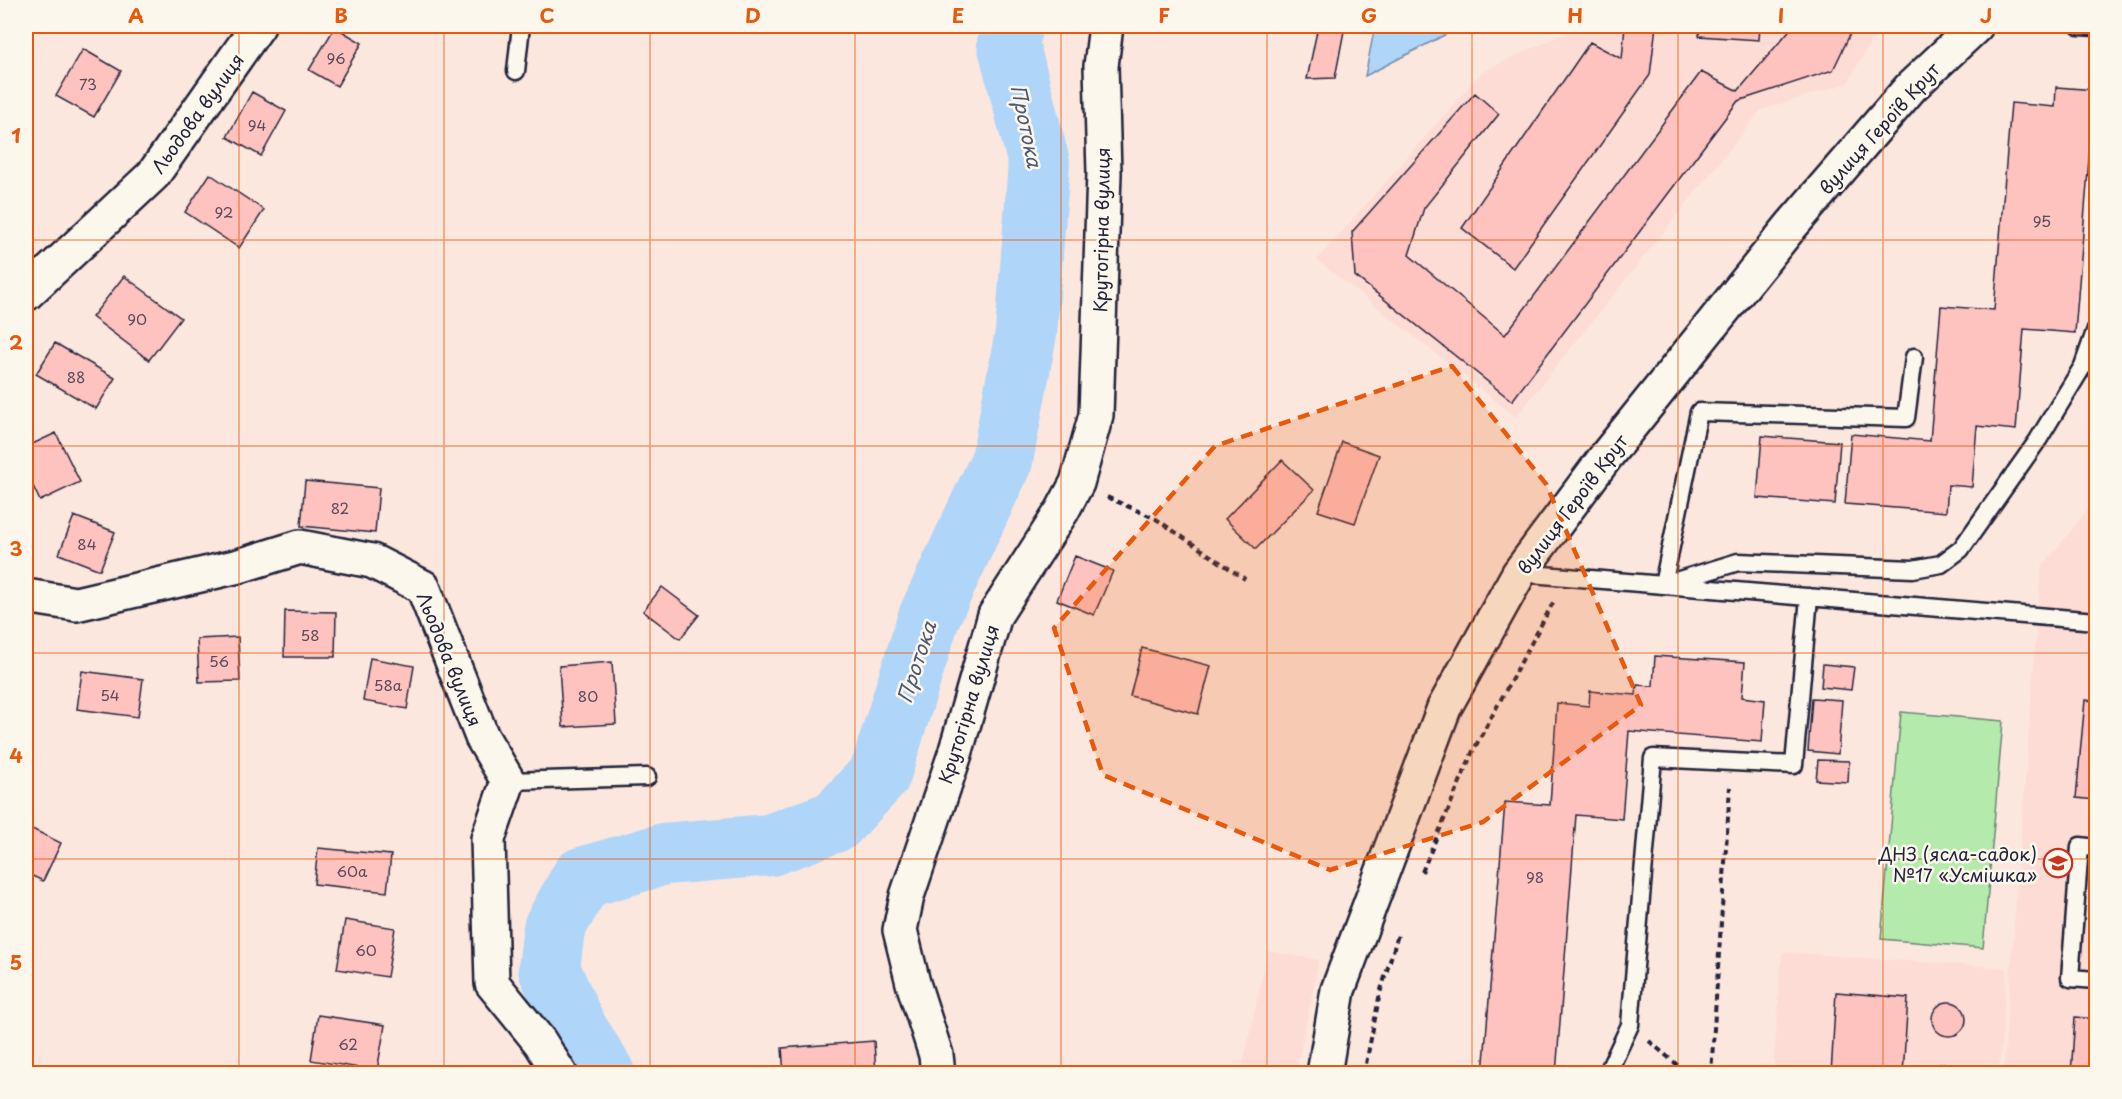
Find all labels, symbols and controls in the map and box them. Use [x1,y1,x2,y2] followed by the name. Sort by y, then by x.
[128,0,144,30] text: A
[334,0,348,30] text: B
[539,0,555,30] text: C
[745,0,761,30] text: D
[952,0,964,30] text: E
[1158,0,1170,30] text: F
[1361,0,1377,30] text: G
[1567,0,1583,30] text: H
[1778,0,1784,30] text: I
[1980,0,1992,30] text: J
[327,46,346,69] house number: 96
[144,47,250,179] street label: Льодова вулиця
[1812,56,1946,200] street label: вулиця Героїв Крут
[79,72,97,95] house number: 73
[1004,82,1051,171] water label: Протока
[248,113,266,136] house number: 94
[11,120,21,150] text: 1
[1086,147,1116,313] street label: Крутогірна вулиця
[215,200,233,223] house number: 92
[2033,209,2051,232] house number: 95
[127,307,147,330] house number: 90
[9,327,23,357] text: 2
[67,365,85,388] house number: 88
[1510,428,1634,580] street label: вулиця Героїв Крут
[331,496,349,519] house number: 82
[77,532,97,555] house number: 84
[9,533,23,563] text: 3
[411,588,489,730] street label: Льодова вулиця
[889,617,943,707] water label: Протока
[931,621,1005,787] street label: Крутогірна вулиця
[300,623,320,646] house number: 58
[209,649,229,672] house number: 56
[374,673,403,696] house number: 58а
[100,683,120,706] house number: 54
[578,684,598,707] house number: 80
[9,740,23,770] text: 4
[1878,840,2037,888] place label: ДНЗ (ясла-садок) №17 «Усмішка»
[2042,847,2074,879] school or university icon: ДНЗ (ясла-садок) №17 «Усмішка»
[337,859,368,882] house number: 60а
[1526,865,1544,888] house number: 98
[355,938,377,961] house number: 60
[10,947,22,977] text: 5
[338,1032,358,1055] house number: 62

